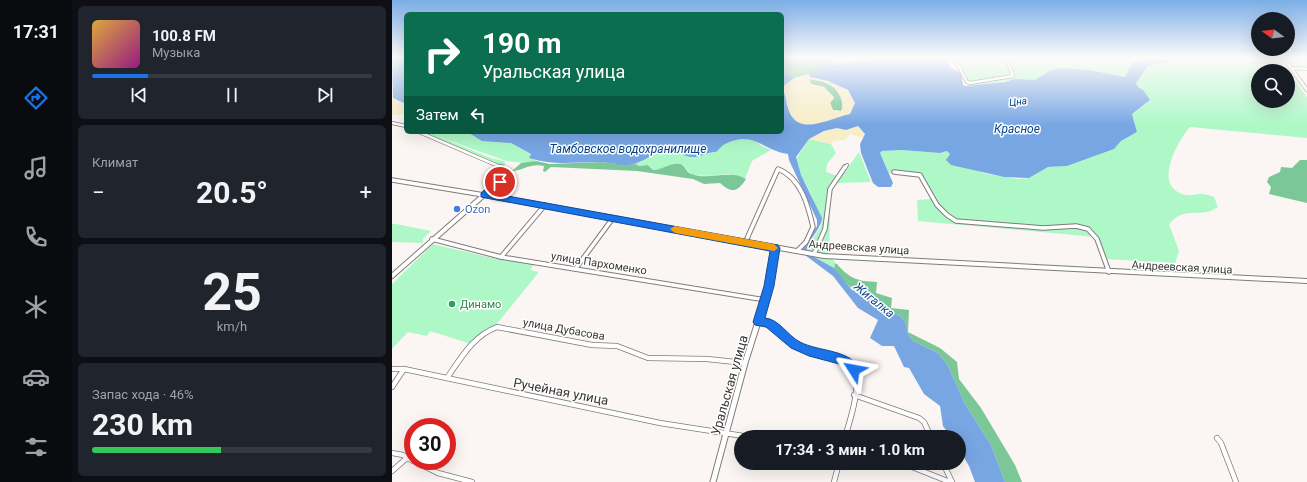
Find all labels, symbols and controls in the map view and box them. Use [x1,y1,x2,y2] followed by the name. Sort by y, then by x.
[1251,12,1295,56] north arrow
[1251,12,1295,108] map controls
[13,21,59,42] text: 17:31
[152,27,216,45] text: 100.8 FM
[482,27,561,60] text: 190 m
[416,28,468,80] icon: right
[152,45,200,60] text: Музыка
[482,61,625,82] text: Уральская улица
[1251,64,1295,108] button: search
[22,84,50,112] icon: directions
[128,84,150,106] icon: previous
[221,84,243,106] icon: pause
[314,84,336,106] icon: next
[1009,95,1028,108] water label: Цна
[467,104,489,126] icon: left
[416,106,459,124] text: Затем
[994,122,1040,136] water label: Красное
[550,142,706,156] water label: Тамбовское водохранилище
[22,154,50,182] icon: music
[92,155,138,170] text: Климат
[483,165,517,199] pin
[489,171,511,193] icon: arrive
[196,175,268,210] text: 20.5°
[92,180,105,205] text: −
[360,180,372,205] text: +
[465,203,490,216] place label: Ozon
[452,204,462,214] marker: Ozon
[22,223,50,251] icon: phone
[808,237,910,258] street label: Андреевская улица
[550,249,648,277] street label: улица Пархоменко
[1131,258,1233,277] street label: Андреевская улица
[202,262,262,323] text: 25
[850,279,897,320] water label: Жигалка
[22,293,50,321] icon: climate
[460,298,501,311] place label: Динамо
[447,299,457,309] marker: Динамо
[522,316,606,343] street label: улица Дубасова
[217,319,247,334] text: km/h
[708,333,751,437] street label: Уральская улица
[833,349,875,391] position arrow
[22,363,50,391] icon: car
[512,375,610,408] street label: Ручейная улица
[92,387,194,402] text: Запас хода · 46%
[92,407,193,442] text: 230 km
[404,418,456,470] speed limit sign: 30
[22,433,50,461] icon: filters
[775,441,925,459] text: 17:34 · 3 мин · 1.0 km

